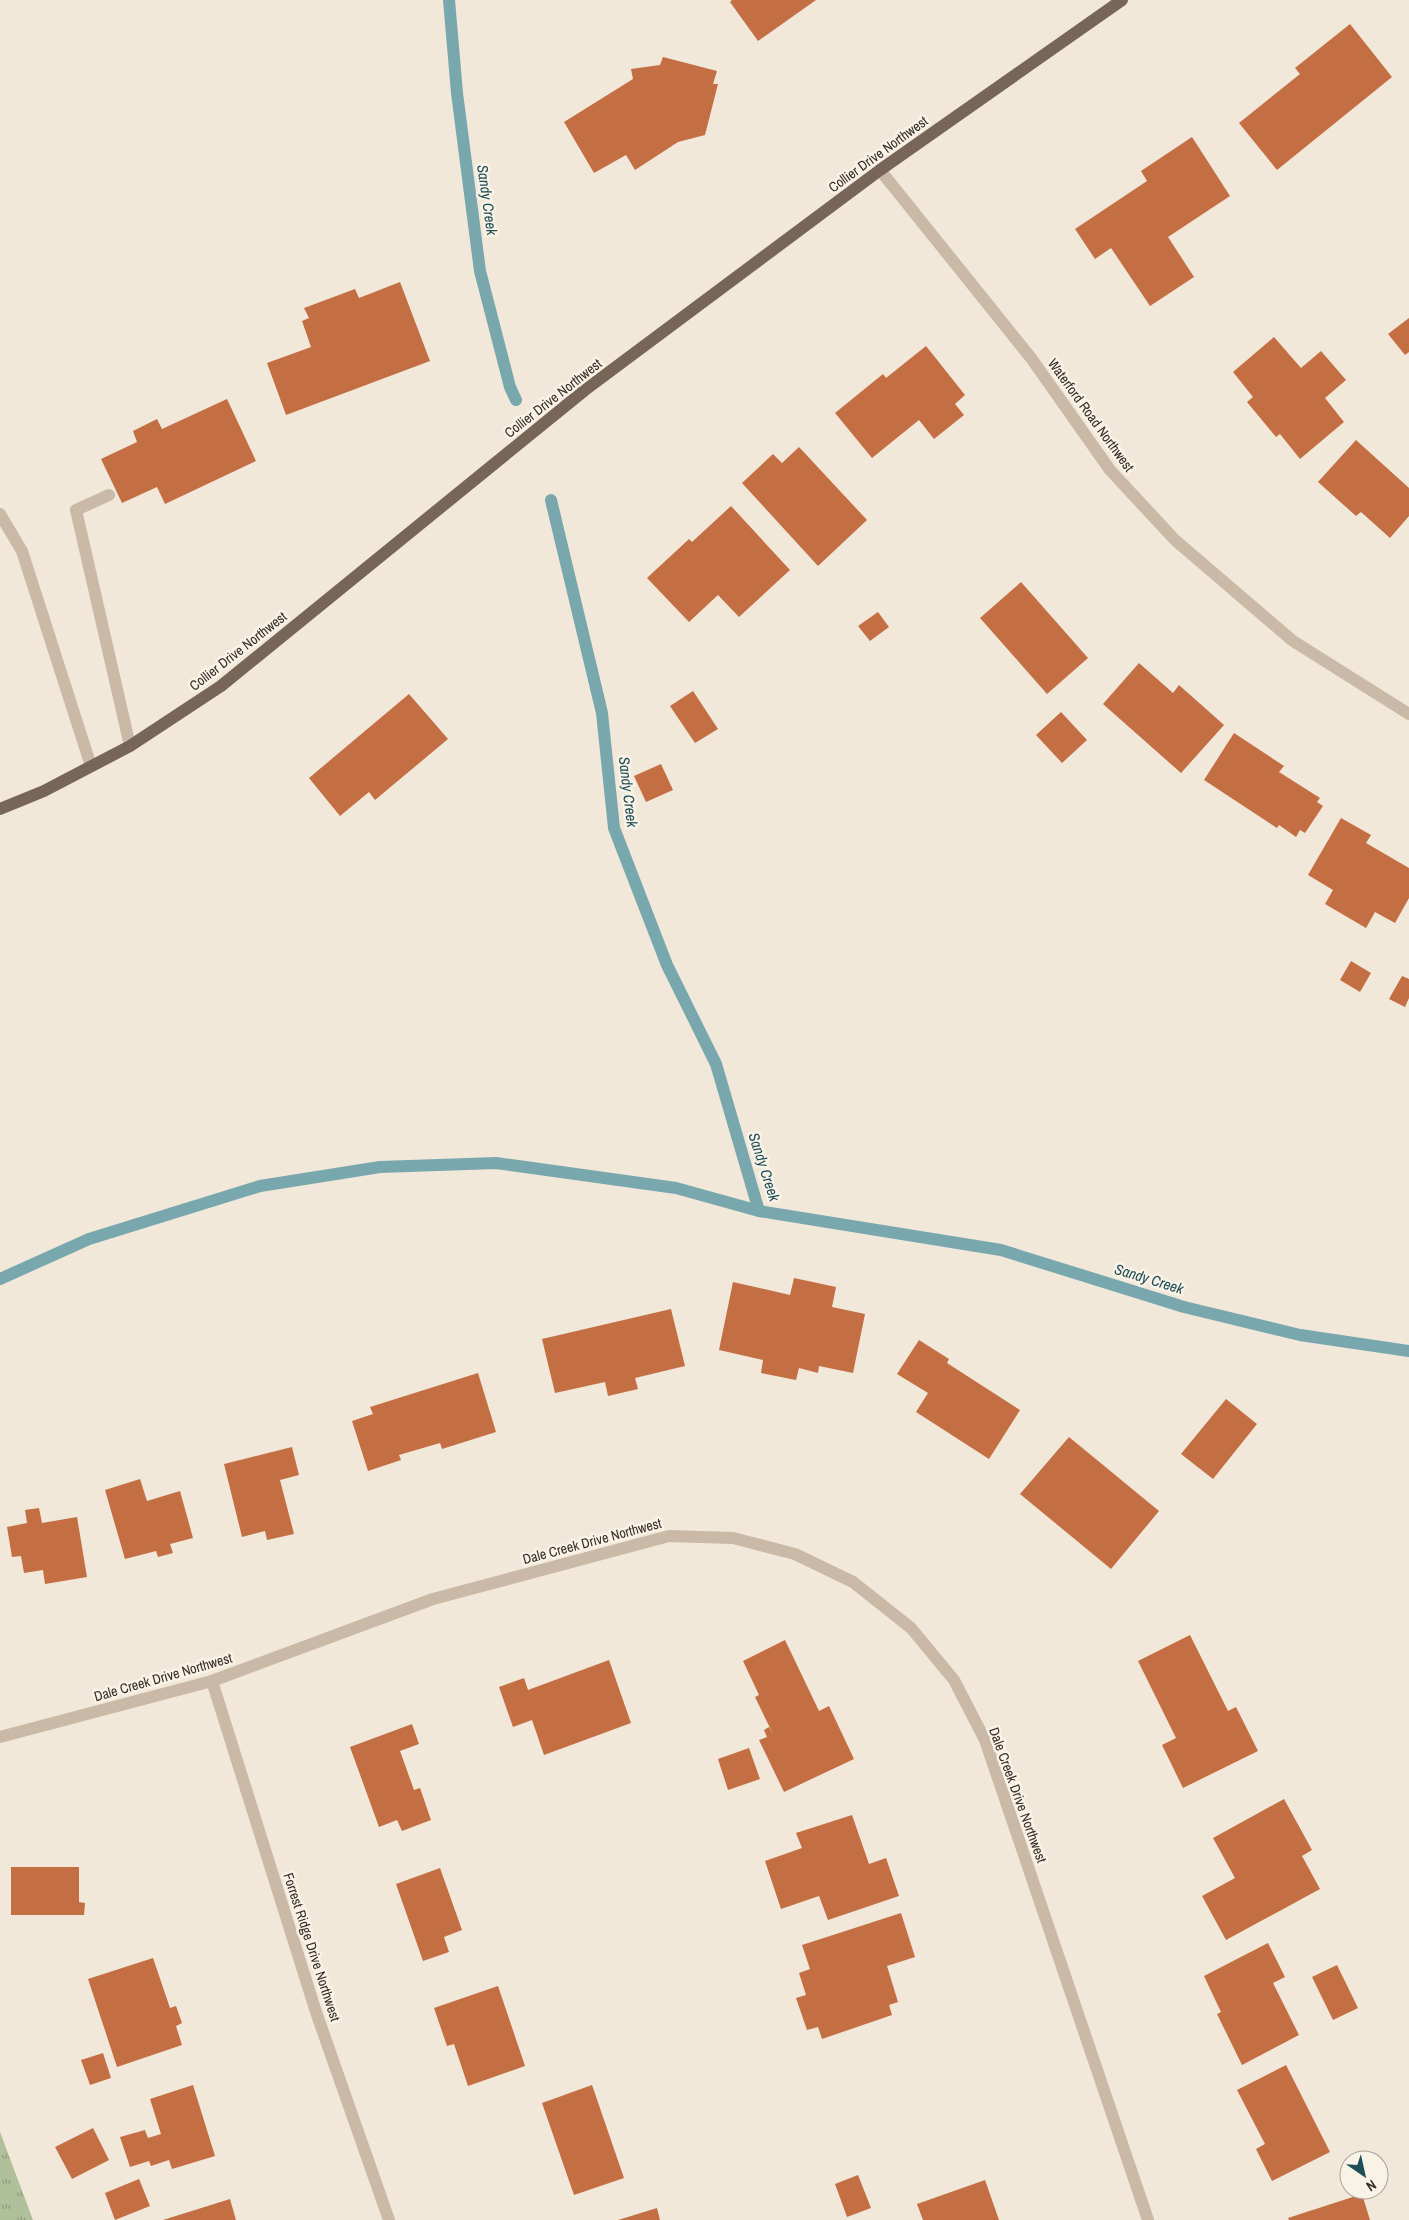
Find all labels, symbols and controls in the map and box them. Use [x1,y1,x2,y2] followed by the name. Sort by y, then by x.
[825,112,931,196] street label: Collier Drive Northwest
[472,163,503,237] water label: Sandy Creek
[501,354,605,442] street label: Collier Drive Northwest
[1044,355,1138,475] street label: Waterford Road Northwest
[186,607,290,695] street label: Collier Drive Northwest
[614,755,643,829] water label: Sandy Creek
[744,1130,786,1205] water label: Sandy Creek
[1112,1258,1187,1299] water label: Sandy Creek
[521,1514,663,1568] street label: Dale Creek Drive Northwest
[92,1649,234,1705] street label: Dale Creek Drive Northwest
[985,1725,1051,1865] street label: Dale Creek Drive Northwest
[279,1870,345,2024] street label: Forrest Ridge Drive Northwest
[1339,2150,1389,2200] north arrow
[1363,2176,1380,2196] text: N

